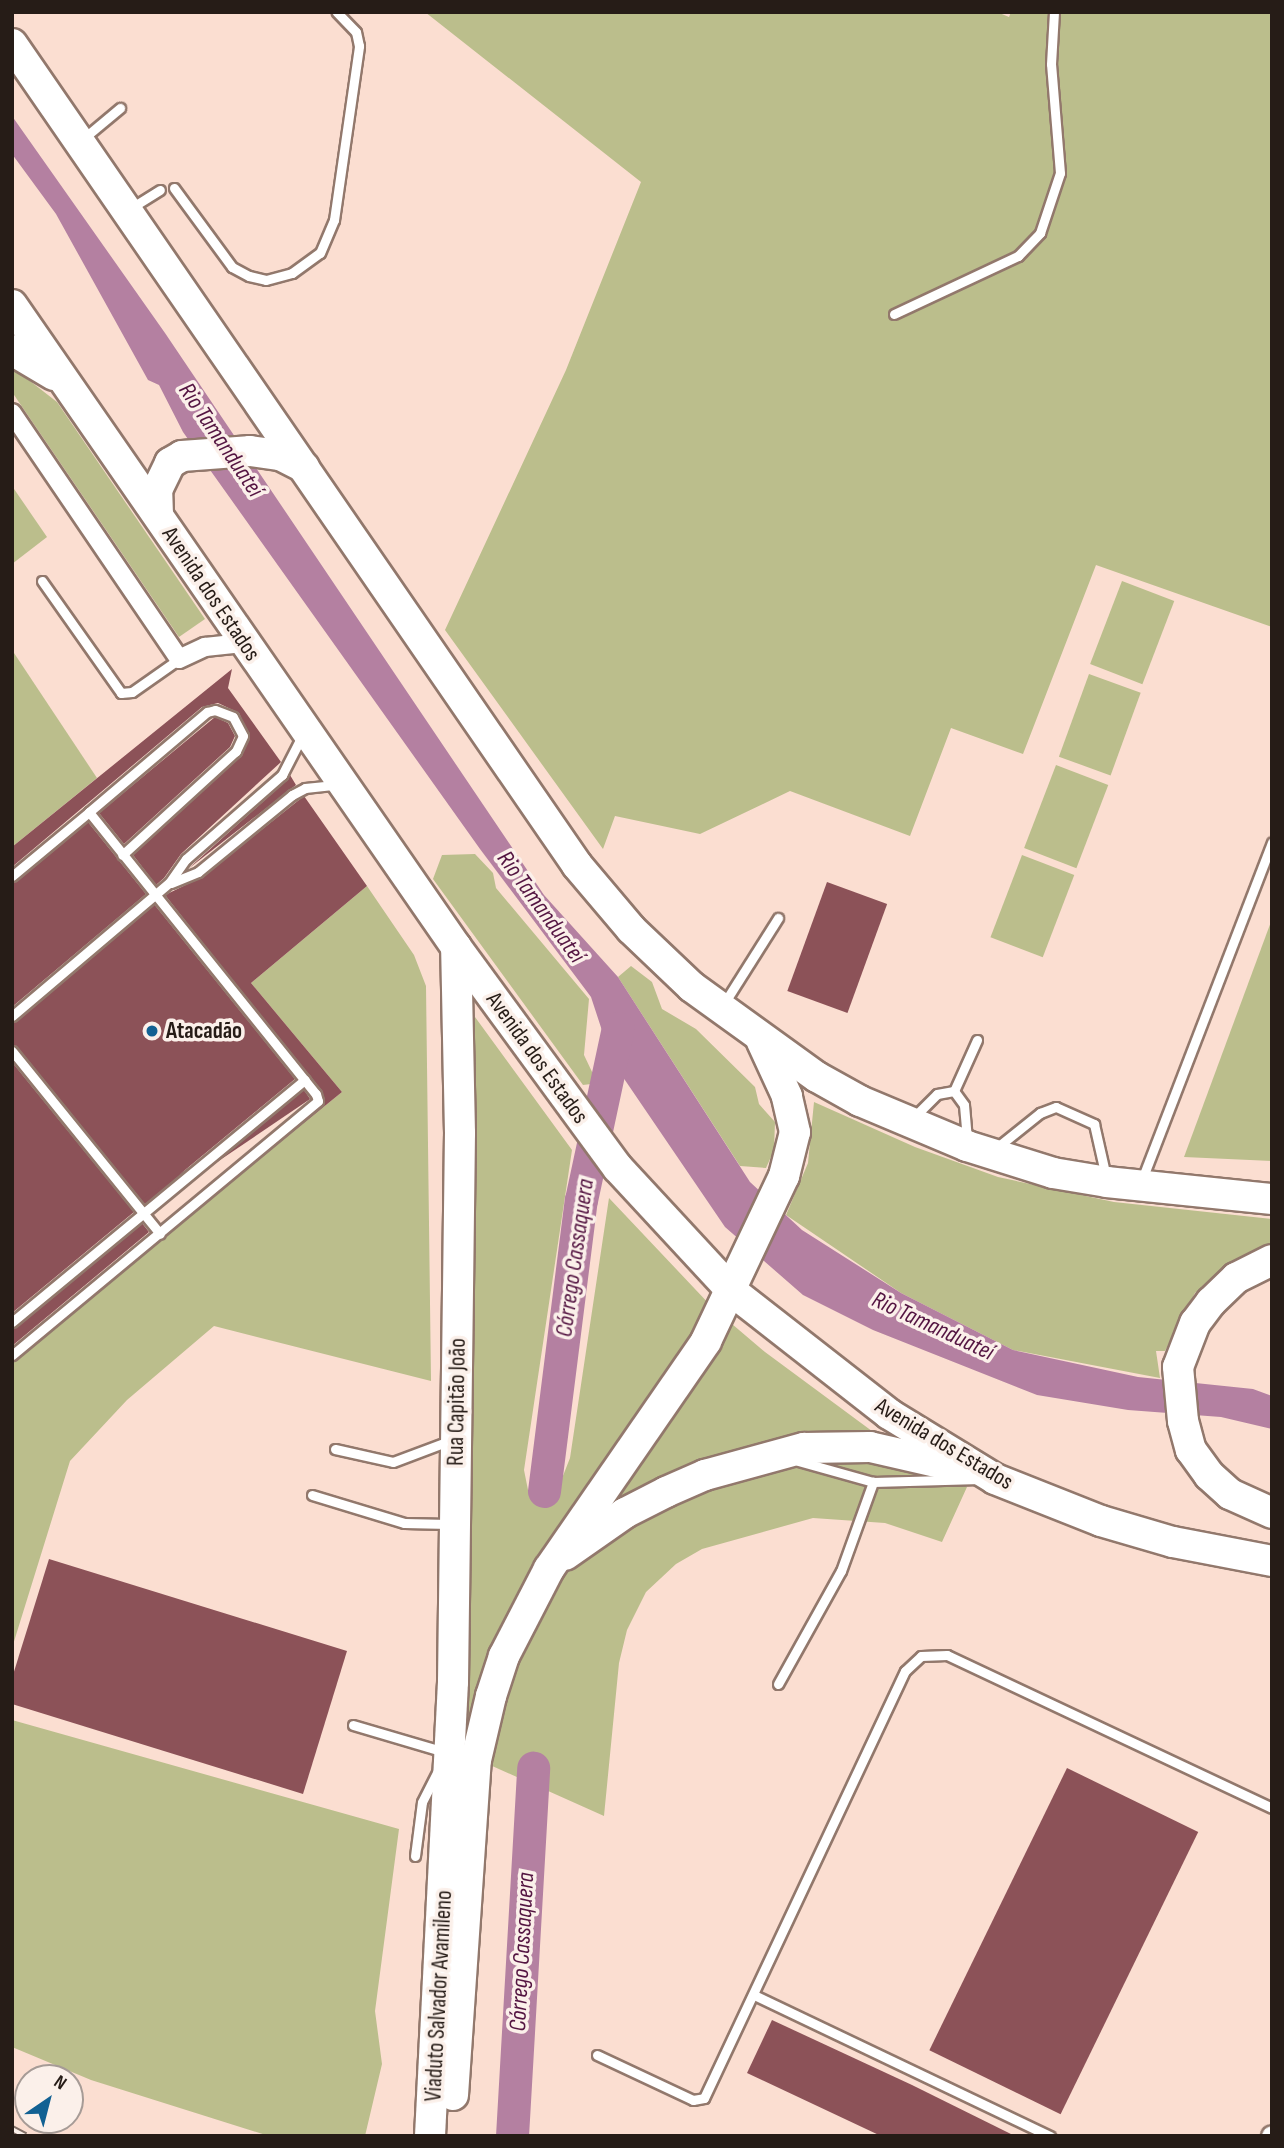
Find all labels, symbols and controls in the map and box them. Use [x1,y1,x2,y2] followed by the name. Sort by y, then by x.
[172,377,270,503] water label: Rio Tamanduateí
[156,522,266,666] street label: Avenida dos Estados
[491,845,591,969] water label: Rio Tamanduateí
[480,987,594,1129] street label: Avenida dos Estados
[166,1017,242,1045] place label: Atacadão
[144,1023,160,1039] marker: Atacadão
[550,1177,600,1339] water label: Córrego Cassaquera
[867,1285,999,1367] water label: Rio Tamanduateí
[442,1338,472,1466] street label: Rua Capitão João
[870,1392,1018,1496] street label: Avenida dos Estados
[503,1872,541,2032] water label: Córrego Cassaquera
[420,1890,458,2102] street label: Viaduto Salvador Avamileno
[14,2064,84,2134] north arrow
[49,2071,71,2095] text: N

